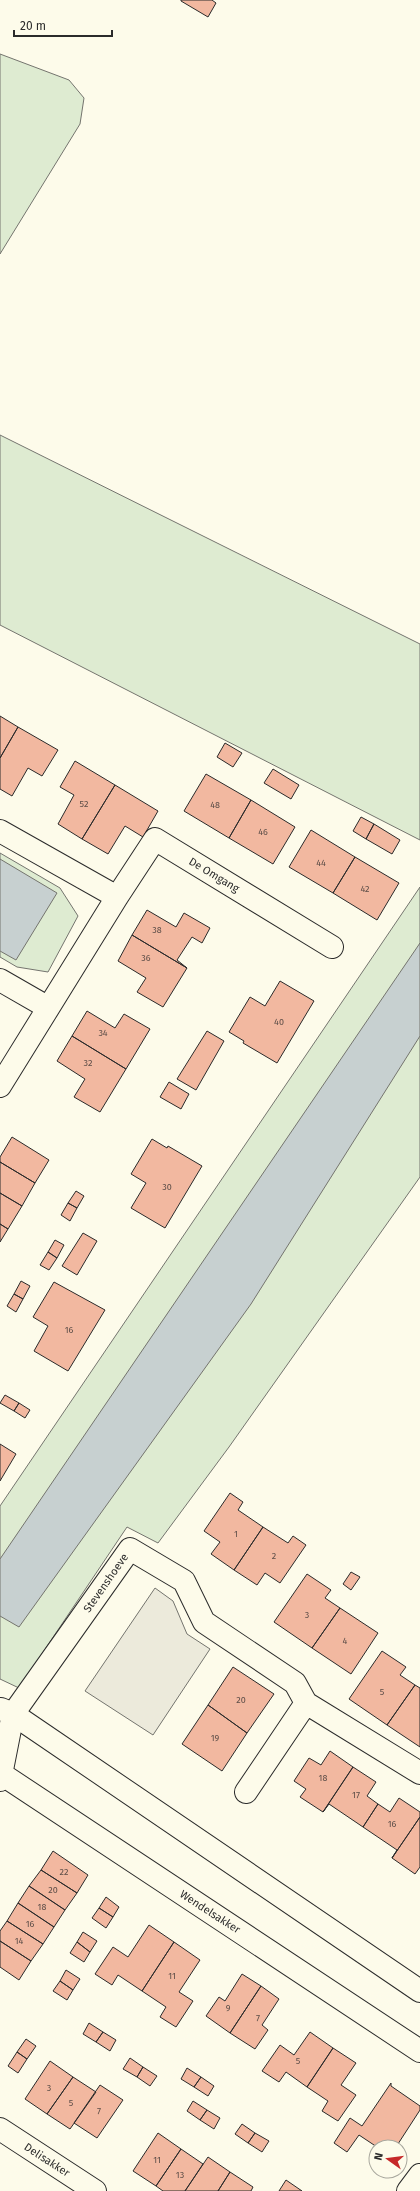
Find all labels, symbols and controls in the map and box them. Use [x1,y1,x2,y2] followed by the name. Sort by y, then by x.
[14,12,112,38] scale bar
[20,19,46,33] text: 20 m
[80,799,88,809] house number: 52
[210,800,220,810] house number: 48
[258,827,268,837] house number: 46
[186,855,242,895] street label: De Omgang
[316,858,326,868] house number: 44
[360,884,370,894] house number: 42
[152,925,162,935] house number: 38
[141,953,151,963] house number: 36
[274,1017,284,1027] house number: 40
[98,1028,108,1038] house number: 34
[84,1058,92,1068] house number: 32
[162,1182,172,1192] house number: 30
[65,1325,74,1335] house number: 16
[234,1529,238,1539] house number: 1
[81,1551,131,1615] street label: Stevenshoeve
[272,1551,276,1561] house number: 2
[305,1610,309,1620] house number: 3
[343,1636,348,1646] house number: 4
[380,1687,385,1697] house number: 5
[236,1695,246,1705] house number: 20
[211,1733,220,1743] house number: 19
[319,1773,327,1783] house number: 18
[352,1790,360,1800] house number: 17
[388,1819,397,1829] house number: 16
[60,1867,68,1877] house number: 22
[48,1885,58,1895] house number: 20
[177,1888,243,1937] street label: Wendelsakker
[38,1902,46,1912] house number: 18
[26,1919,35,1929] house number: 16
[15,1936,24,1946] house number: 14
[168,1971,176,1981] house number: 11
[226,2003,231,2013] house number: 9
[256,2013,260,2023] house number: 7
[296,2056,301,2066] house number: 5
[47,2083,51,2093] house number: 3
[69,2098,74,2108] house number: 5
[97,2106,101,2116] house number: 7
[368,2139,408,2179] north arrow
[22,2140,73,2180] street label: Delisakker
[372,2152,386,2162] text: N
[153,2155,161,2165] house number: 11
[176,2170,184,2180] house number: 13

